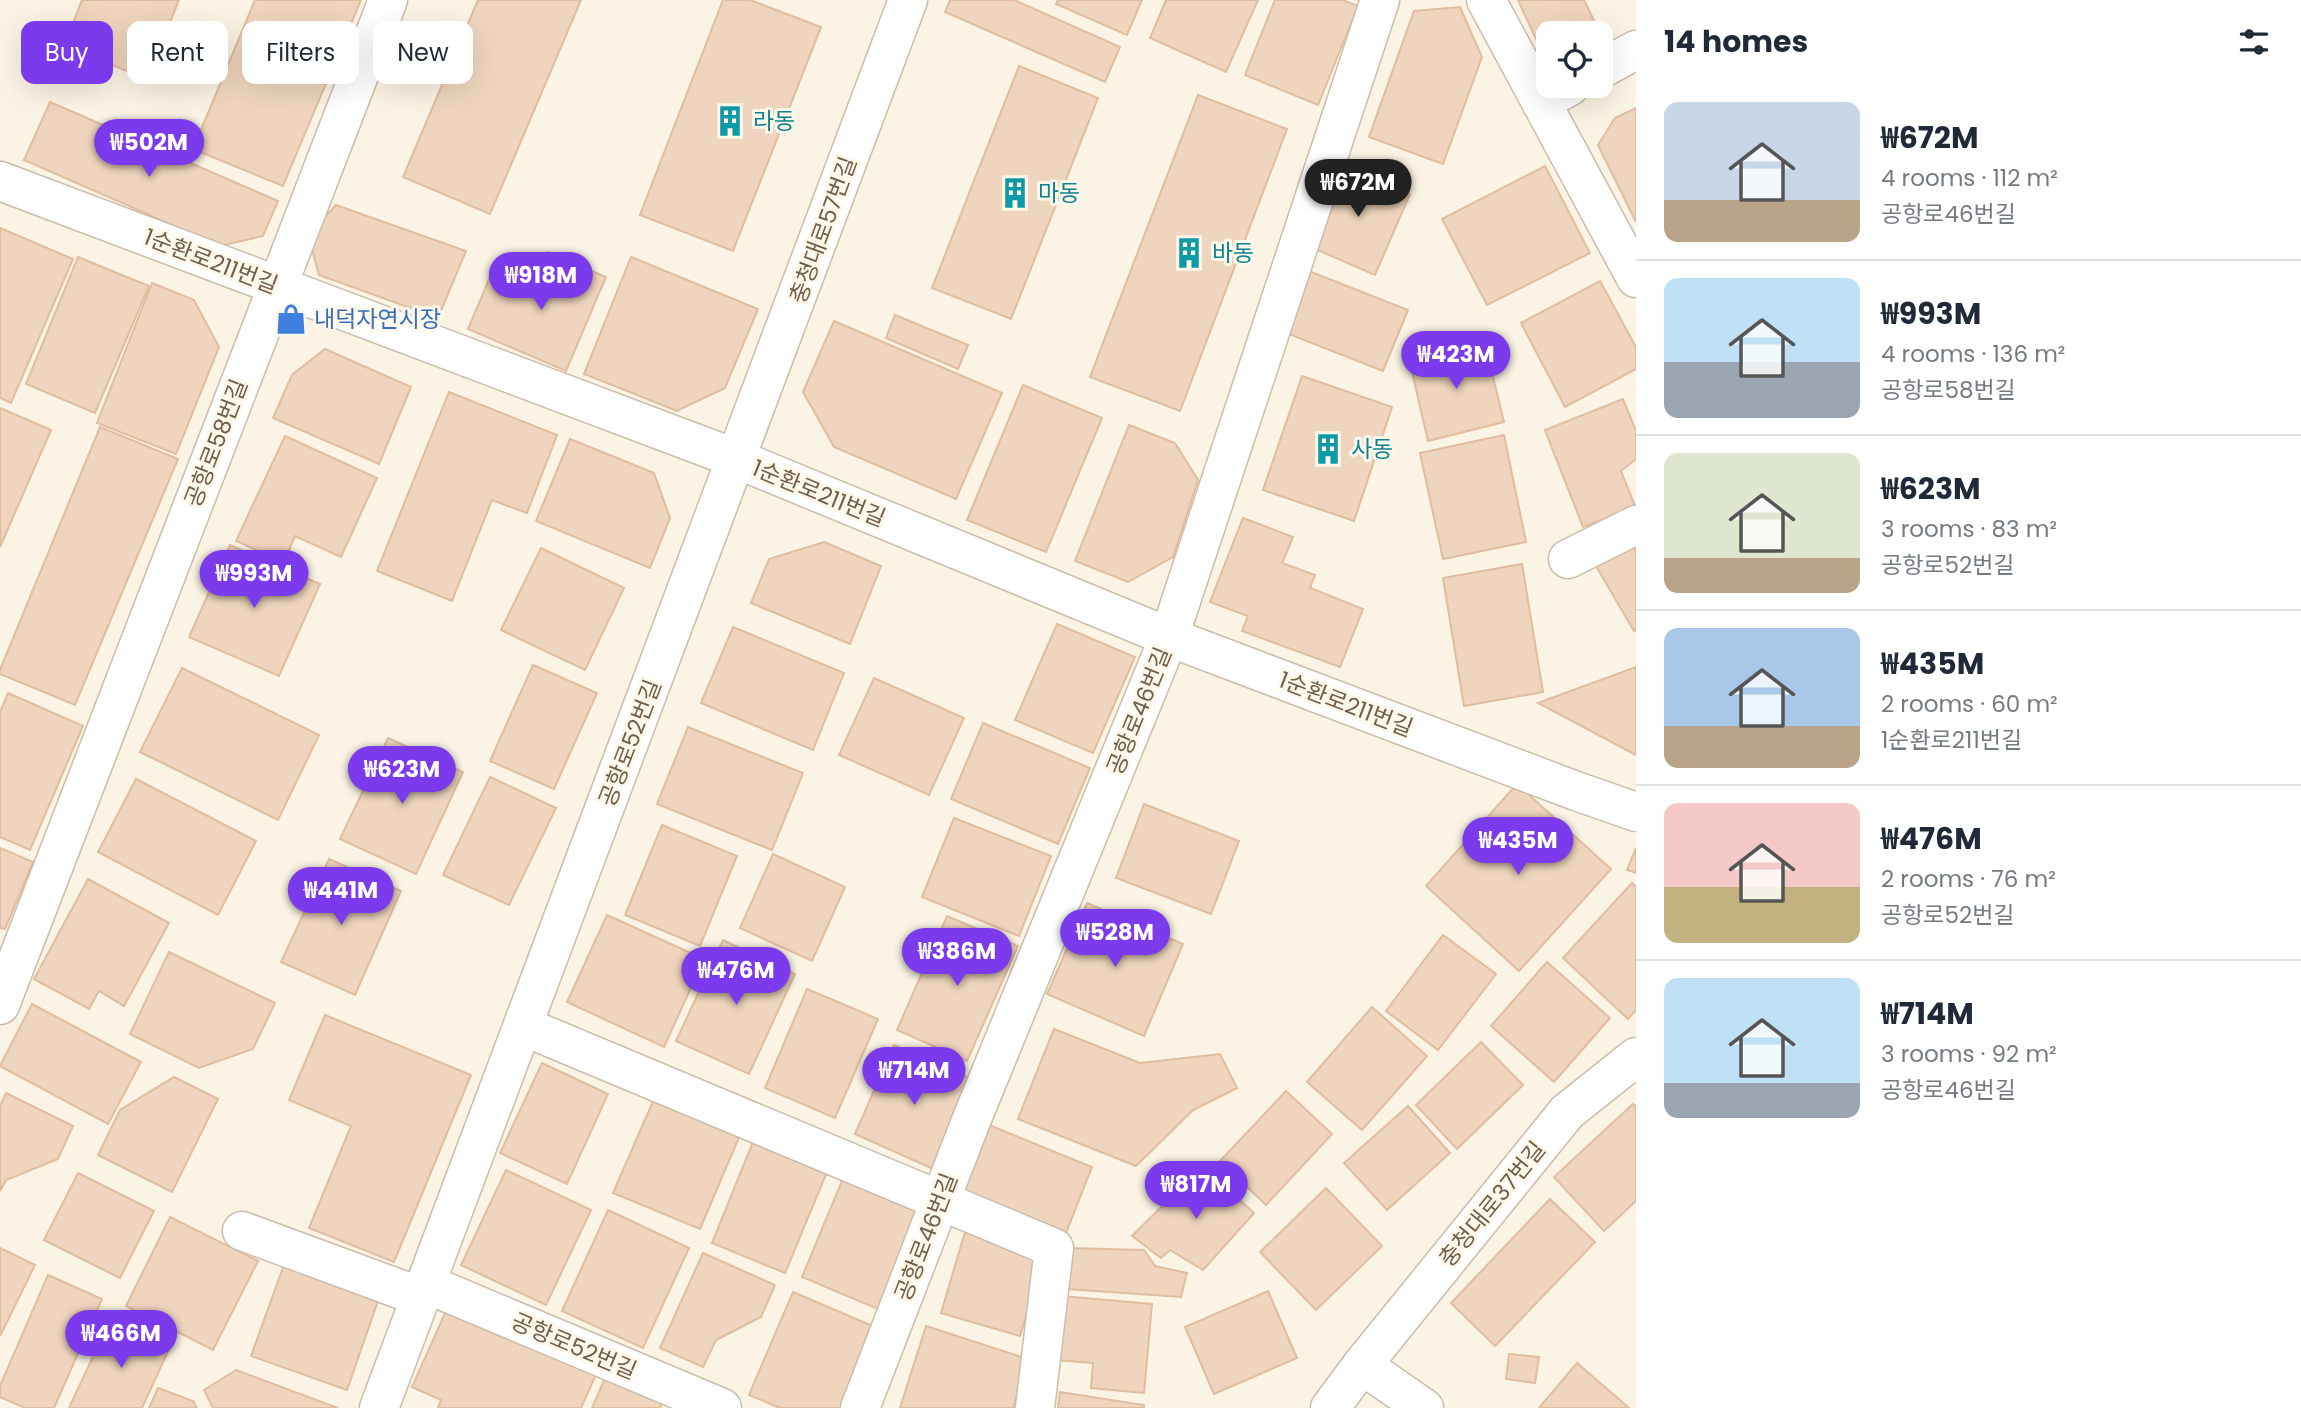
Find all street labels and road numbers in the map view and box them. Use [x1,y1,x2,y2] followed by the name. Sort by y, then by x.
[782,152,864,308] street label: 충청대로57번길
[139,221,283,301] street label: 1순환로211번길
[177,374,255,512] street label: 공항로58번길
[748,452,890,534] street label: 1순환로211번길
[1099,642,1179,780] street label: 공항로46번길
[1274,664,1418,744] street label: 1순환로211번길
[591,675,669,811] street label: 공항로52번길
[1431,1134,1553,1274] street label: 충청대로37번길
[887,1168,965,1306] street label: 공항로46번길
[506,1305,642,1387] street label: 공항로52번길

